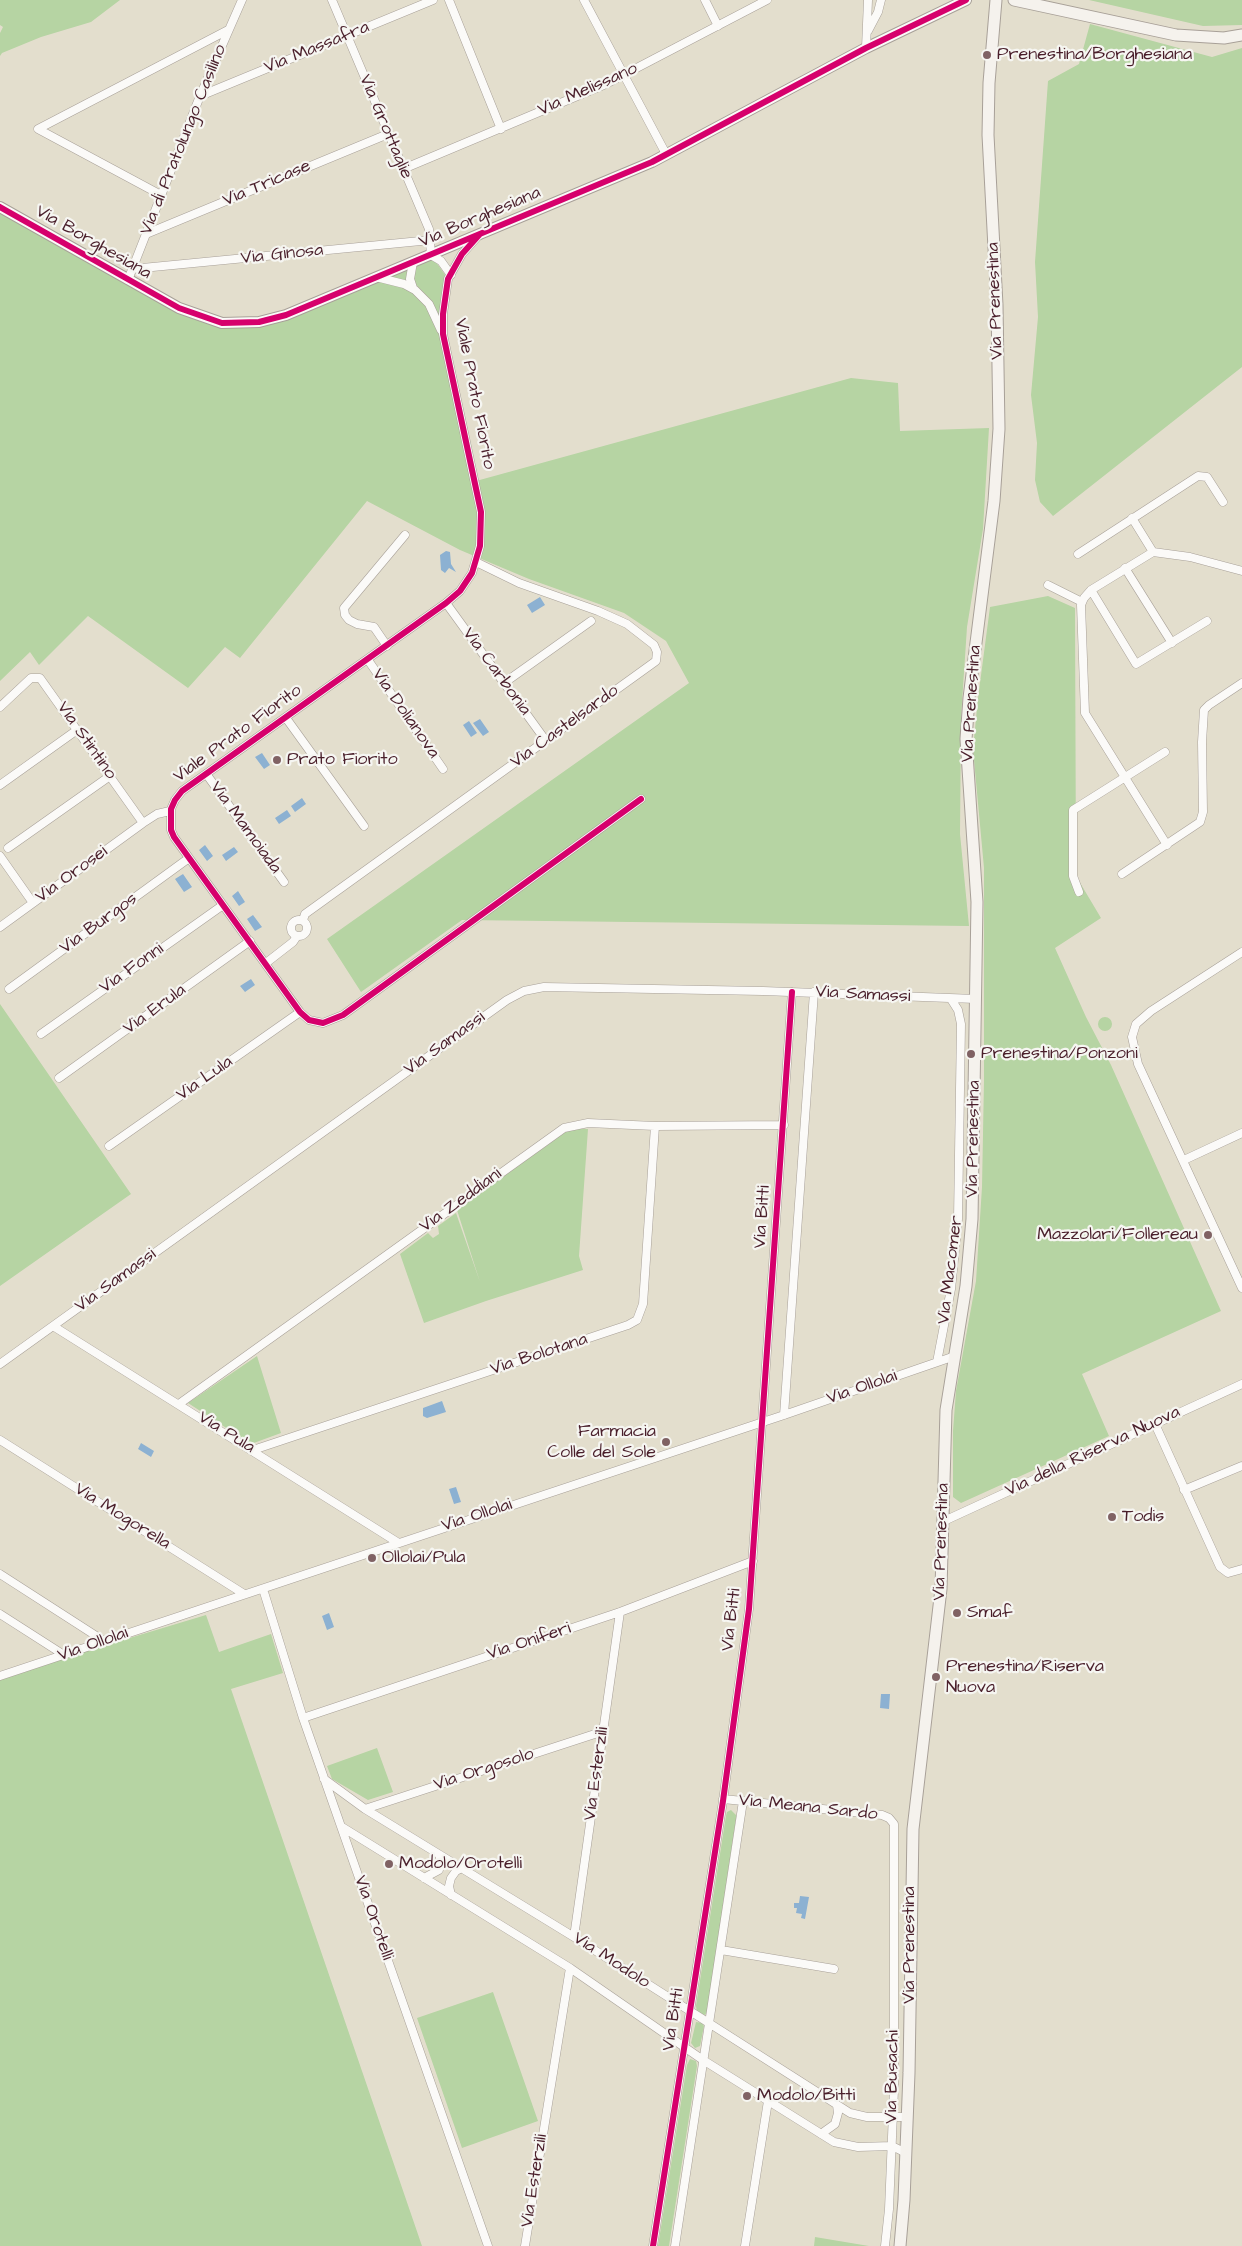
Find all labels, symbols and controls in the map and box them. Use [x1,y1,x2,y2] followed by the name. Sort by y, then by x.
[261,17,373,79] street label: Via Massafra
[136,42,232,238] street label: Via di Pratolungo Casilino
[997,44,1192,66] place label: Prenestina/Borghesiana
[981,49,993,61] marker: Prenestina/Borghesiana
[535,58,641,122] street label: Via Melissano
[353,72,417,182] street label: Via Grottaglie
[220,156,314,212] street label: Via Tricase
[416,183,544,253] street label: Via Borghesiana
[31,201,155,285] street label: Via Borghesiana
[240,240,324,270] street label: Via Ginosa
[983,242,1009,360] street label: Via Prenestina
[449,317,499,471] street label: Viale Prato Fiorito
[457,624,535,720] street label: Via Carbonia
[957,645,987,763] street label: Via Prenestina
[366,665,444,763] street label: Via Dolianova
[170,680,306,788] street label: Viale Prato Fiorito
[507,680,623,774] street label: Via Castelsardo
[51,698,121,784] street label: Via Stintino
[287,749,398,771] place label: Prato Fiorito
[271,754,283,766] marker: Prato Fiorito
[204,778,286,878] street label: Via Mamoiada
[32,842,112,908] street label: Via Orosei
[56,889,142,959] street label: Via Burgos
[96,939,168,999] street label: Via Fonni
[119,980,191,1040] street label: Via Erula
[815,982,911,1008] street label: Via Samassi
[400,1007,490,1081] street label: Via Samassi
[981,1043,1138,1065] place label: Prenestina/Ponzoni
[965,1048,977,1060] marker: Prenestina/Ponzoni
[173,1052,237,1106] street label: Via Lula
[962,1080,986,1198] street label: Via Prenestina
[416,1164,506,1238] street label: Via Zeddiani
[750,1185,776,1249] street label: Via Bitti
[934,1214,968,1326] street label: Via Macomer
[1037,1224,1198,1246] place label: Mazzolari/Follereau
[1202,1229,1214,1241] marker: Mazzolari/Follereau
[71,1244,161,1318] street label: Via Samassi
[488,1329,590,1381] street label: Via Bolotana
[824,1366,900,1410] street label: Via Ollolai
[1002,1402,1184,1502] street label: Via della Riserva Nuova
[194,1407,258,1459] street label: Via Pula
[547,1421,656,1464] place label: Farmacia Colle del Sole
[660,1436,672,1448] marker: Farmacia Colle del Sole
[70,1479,174,1555] street label: Via Mogorella
[929,1483,955,1601] street label: Via Prenestina
[439,1494,515,1538] street label: Via Ollolai
[1122,1506,1164,1528] place label: Todis
[1106,1511,1118,1523] marker: Todis
[382,1547,465,1569] place label: Ollolai/Pula
[366,1552,378,1564] marker: Ollolai/Pula
[717,1587,747,1653] street label: Via Bitti
[967,1602,1012,1624] place label: Smaf
[951,1607,963,1619] marker: Smaf
[484,1618,574,1666] street label: Via Oniferi
[55,1623,131,1667] street label: Via Ollolai
[946,1656,1104,1698] place label: Prenestina/Riserva Nuova
[930,1671,942,1683] marker: Prenestina/Riserva Nuova
[580,1726,614,1822] street label: Via Esterzili
[431,1744,537,1796] street label: Via Orgosolo
[737,1790,879,1826] street label: Via Meana Sardo
[399,1853,522,1875] place label: Modolo/Orotelli
[383,1858,395,1870] marker: Modolo/Orotelli
[348,1873,398,1963] street label: Via Orotelli
[899,1886,921,2004] street label: Via Prenestina
[568,1928,654,1994] street label: Via Modolo
[658,1987,690,2053] street label: Via Bitti
[881,2030,905,2124] street label: Via Busachi
[757,2085,855,2107] place label: Modolo/Bitti
[741,2090,753,2102] marker: Modolo/Bitti
[517,2133,553,2229] street label: Via Esterzili

